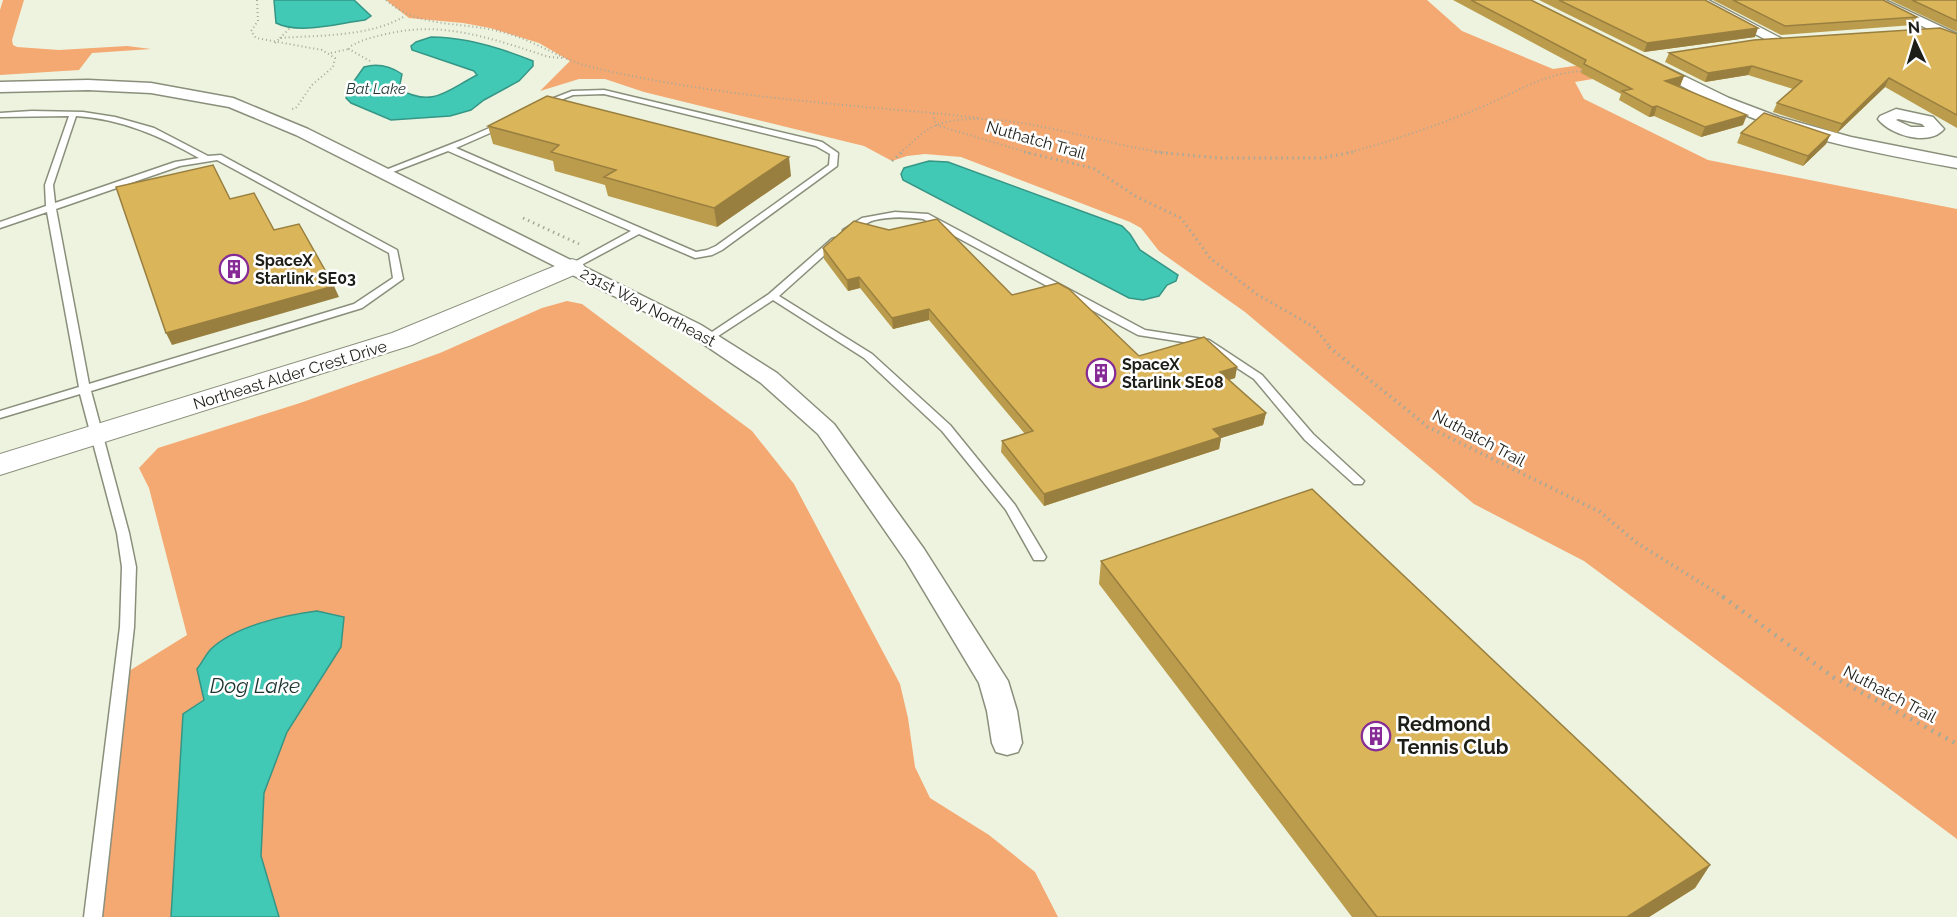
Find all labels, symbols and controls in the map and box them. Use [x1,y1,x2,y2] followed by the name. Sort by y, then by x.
[1885,12,1945,72] north arrow
[1907,18,1921,37] text: N
[346,80,406,98] water label: Bat Lake
[984,117,1089,163] street label: Nuthatch Trail
[255,251,356,288] place label: SpaceX Starlink SE03
[218,253,250,285] building icon: SpaceX Starlink SE03
[577,263,719,351] street label: 231st Way Northeast
[191,336,389,414] street label: Northeast Alder Crest Drive
[1122,355,1224,392] place label: SpaceX Starlink SE08
[1085,357,1117,389] building icon: SpaceX Starlink SE08
[1429,406,1529,471] street label: Nuthatch Trail
[1840,662,1940,727] street label: Nuthatch Trail
[210,673,300,698] water label: Dog Lake
[1397,712,1509,759] place label: Redmond Tennis Club
[1360,720,1392,752] building icon: Redmond Tennis Club

